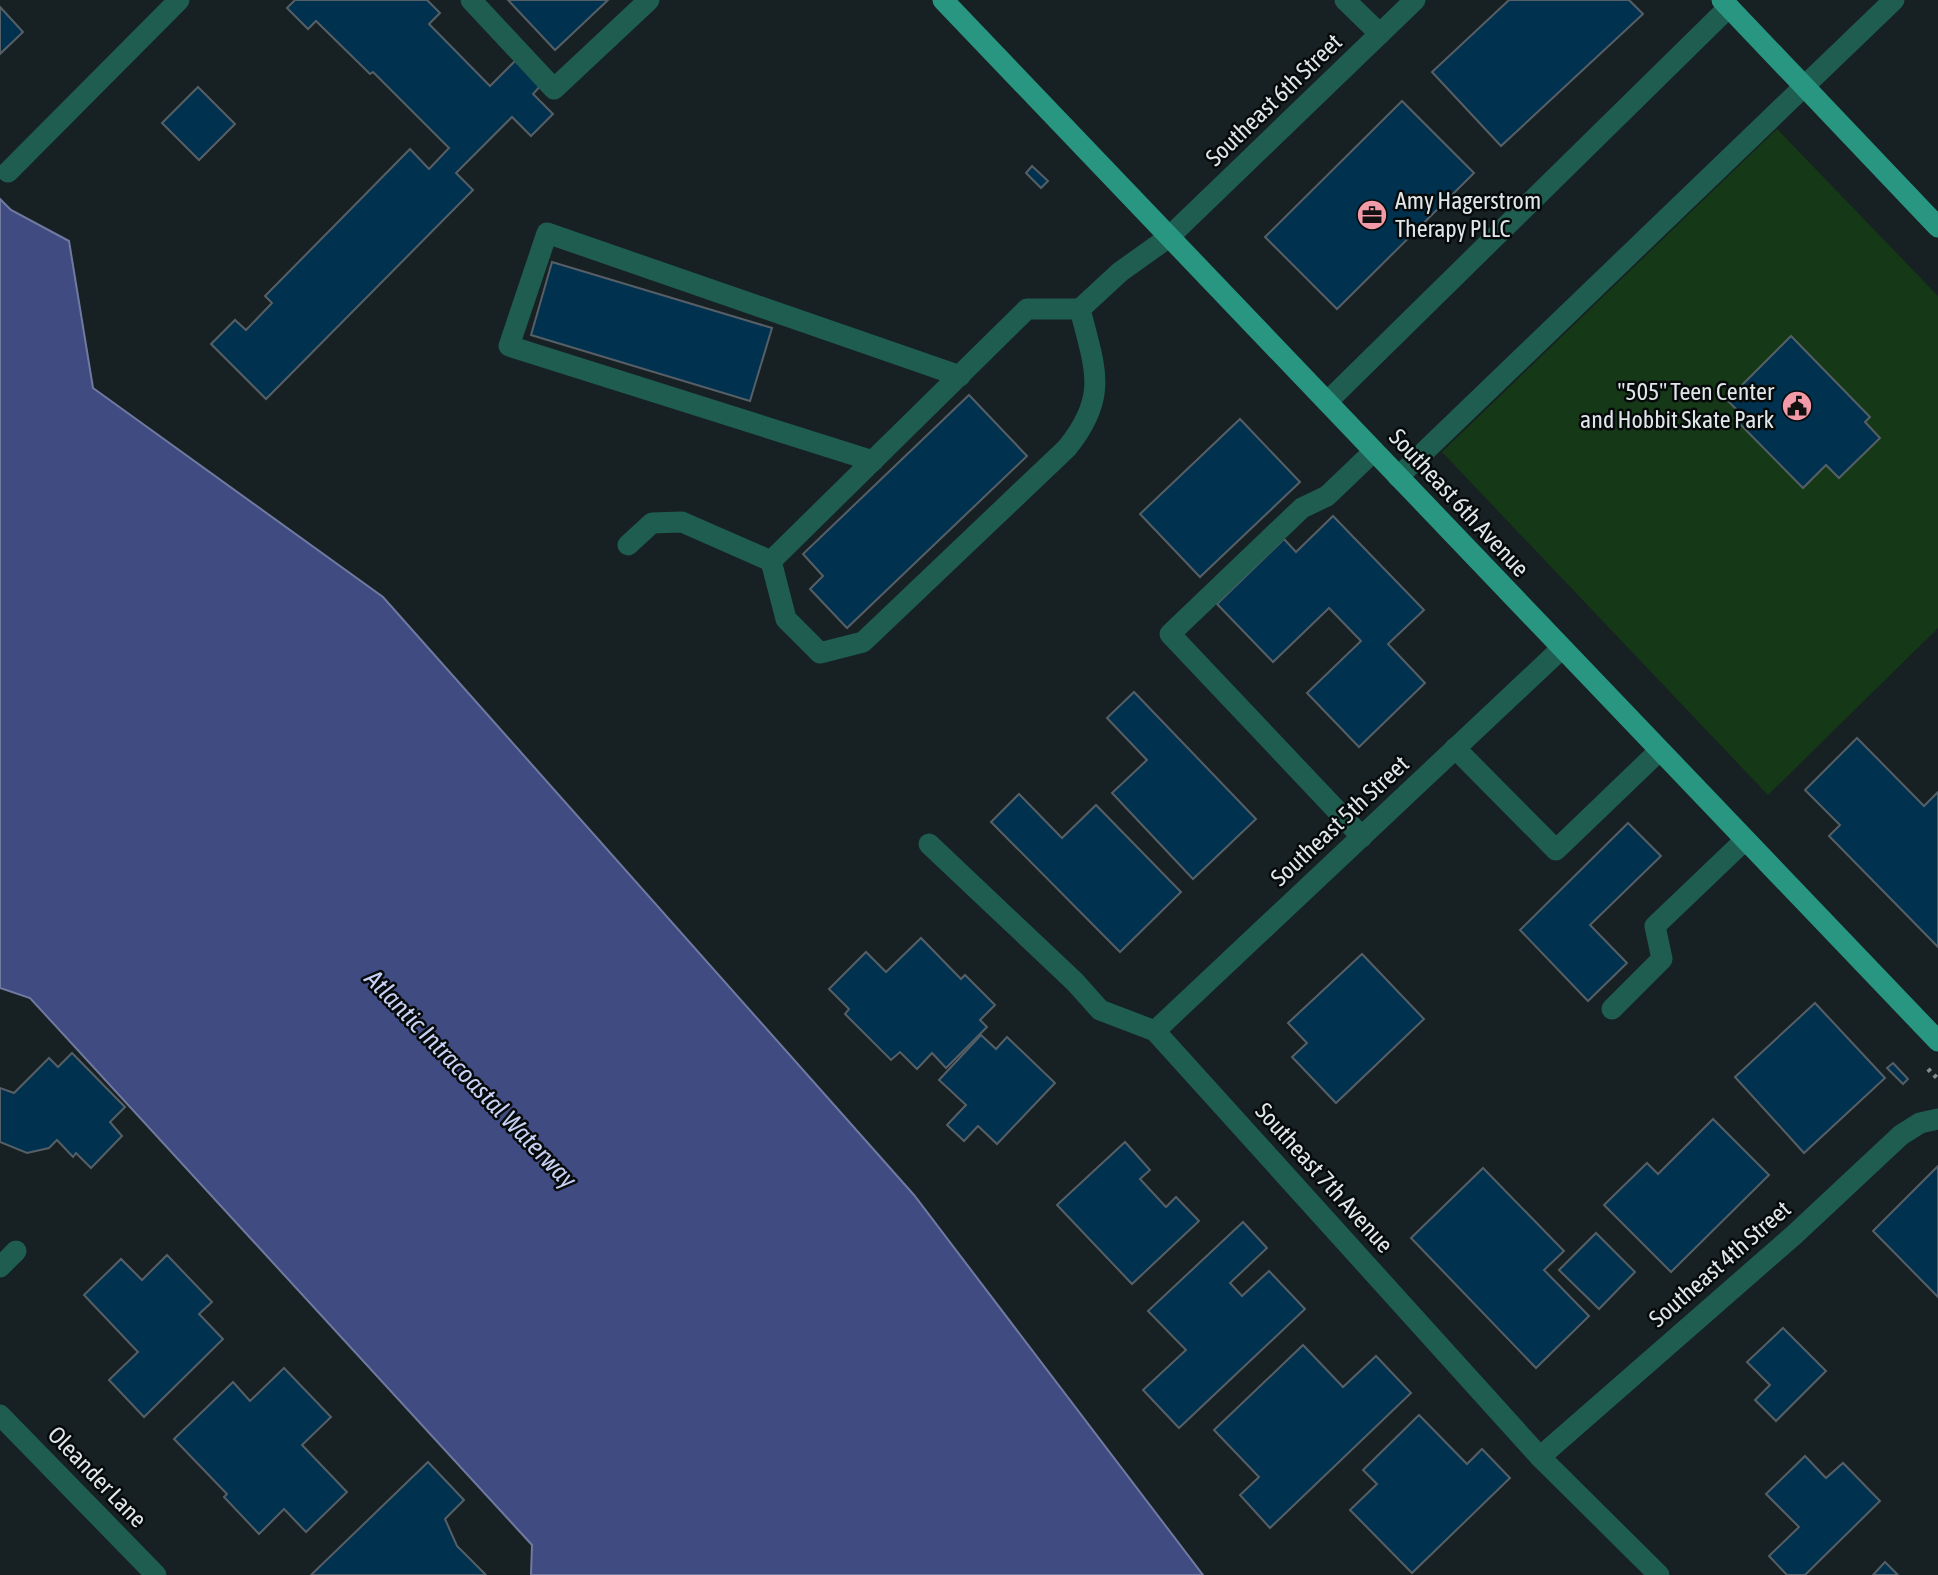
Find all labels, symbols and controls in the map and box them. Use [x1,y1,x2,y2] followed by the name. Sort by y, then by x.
[1200,28,1347,171] street label: Southeast 6th Street
[1395,187,1541,242] place label: Amy Hagerstrom Therapy PLLC
[1355,198,1389,232] office icon: Amy Hagerstrom Therapy PLLC
[1580,378,1775,433] place label: "505" Teen Center and Hobbit Skate Park
[1780,389,1814,423] public building icon: "505" Teen Center and Hobbit Skate Park
[1384,423,1535,582] street label: Southeast 6th Avenue
[1265,750,1414,891] street label: Southeast 5th Street
[358,963,583,1195] water label: Atlantic Intracoastal Waterway
[1250,1097,1399,1258] street label: Southeast 7th Avenue
[1644,1195,1796,1332] street label: Southeast 4th Street
[43,1421,152,1533] street label: Oleander Lane

